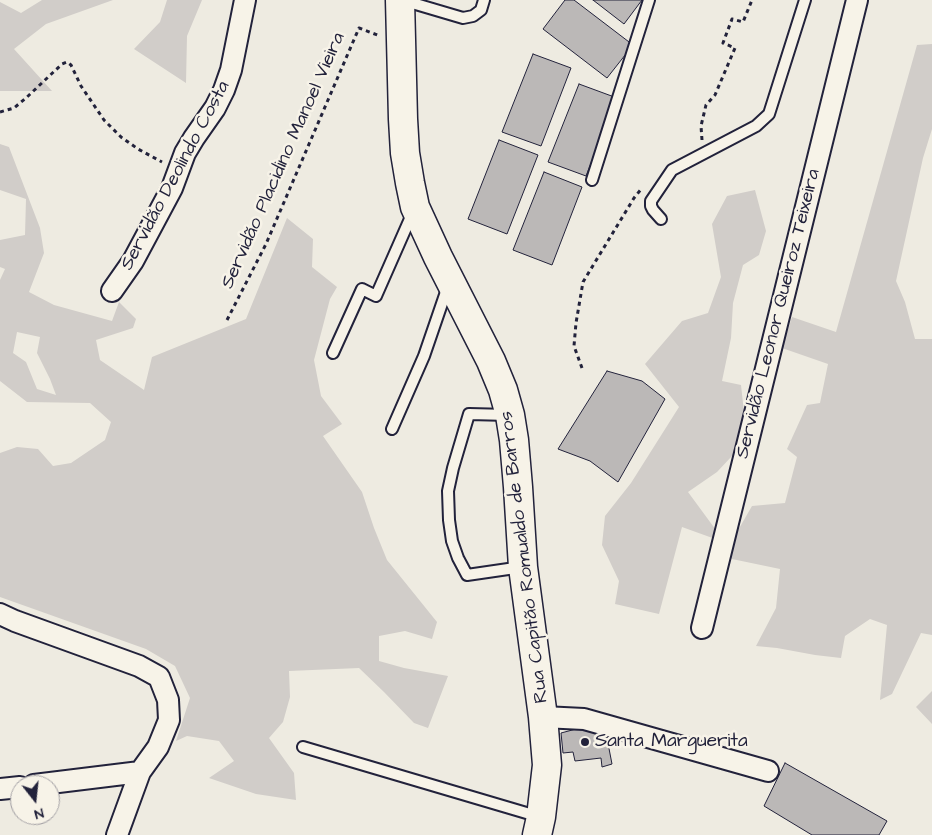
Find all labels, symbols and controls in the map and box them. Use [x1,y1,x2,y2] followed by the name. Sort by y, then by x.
[217,29,351,293] street label: Servidão Placidino Manoel Vieira
[116,77,236,275] street label: Servidão Deolindo Costa
[732,167,826,461] street label: Servidão Leonor Queiroz Teixeira
[496,410,554,704] street label: Rua Capitão Romualdo de Barros
[595,731,748,753] place label: Santa Marguerita
[579,736,591,748] marker: Santa Marguerita
[10,775,60,825] north arrow
[32,803,46,824] text: N

